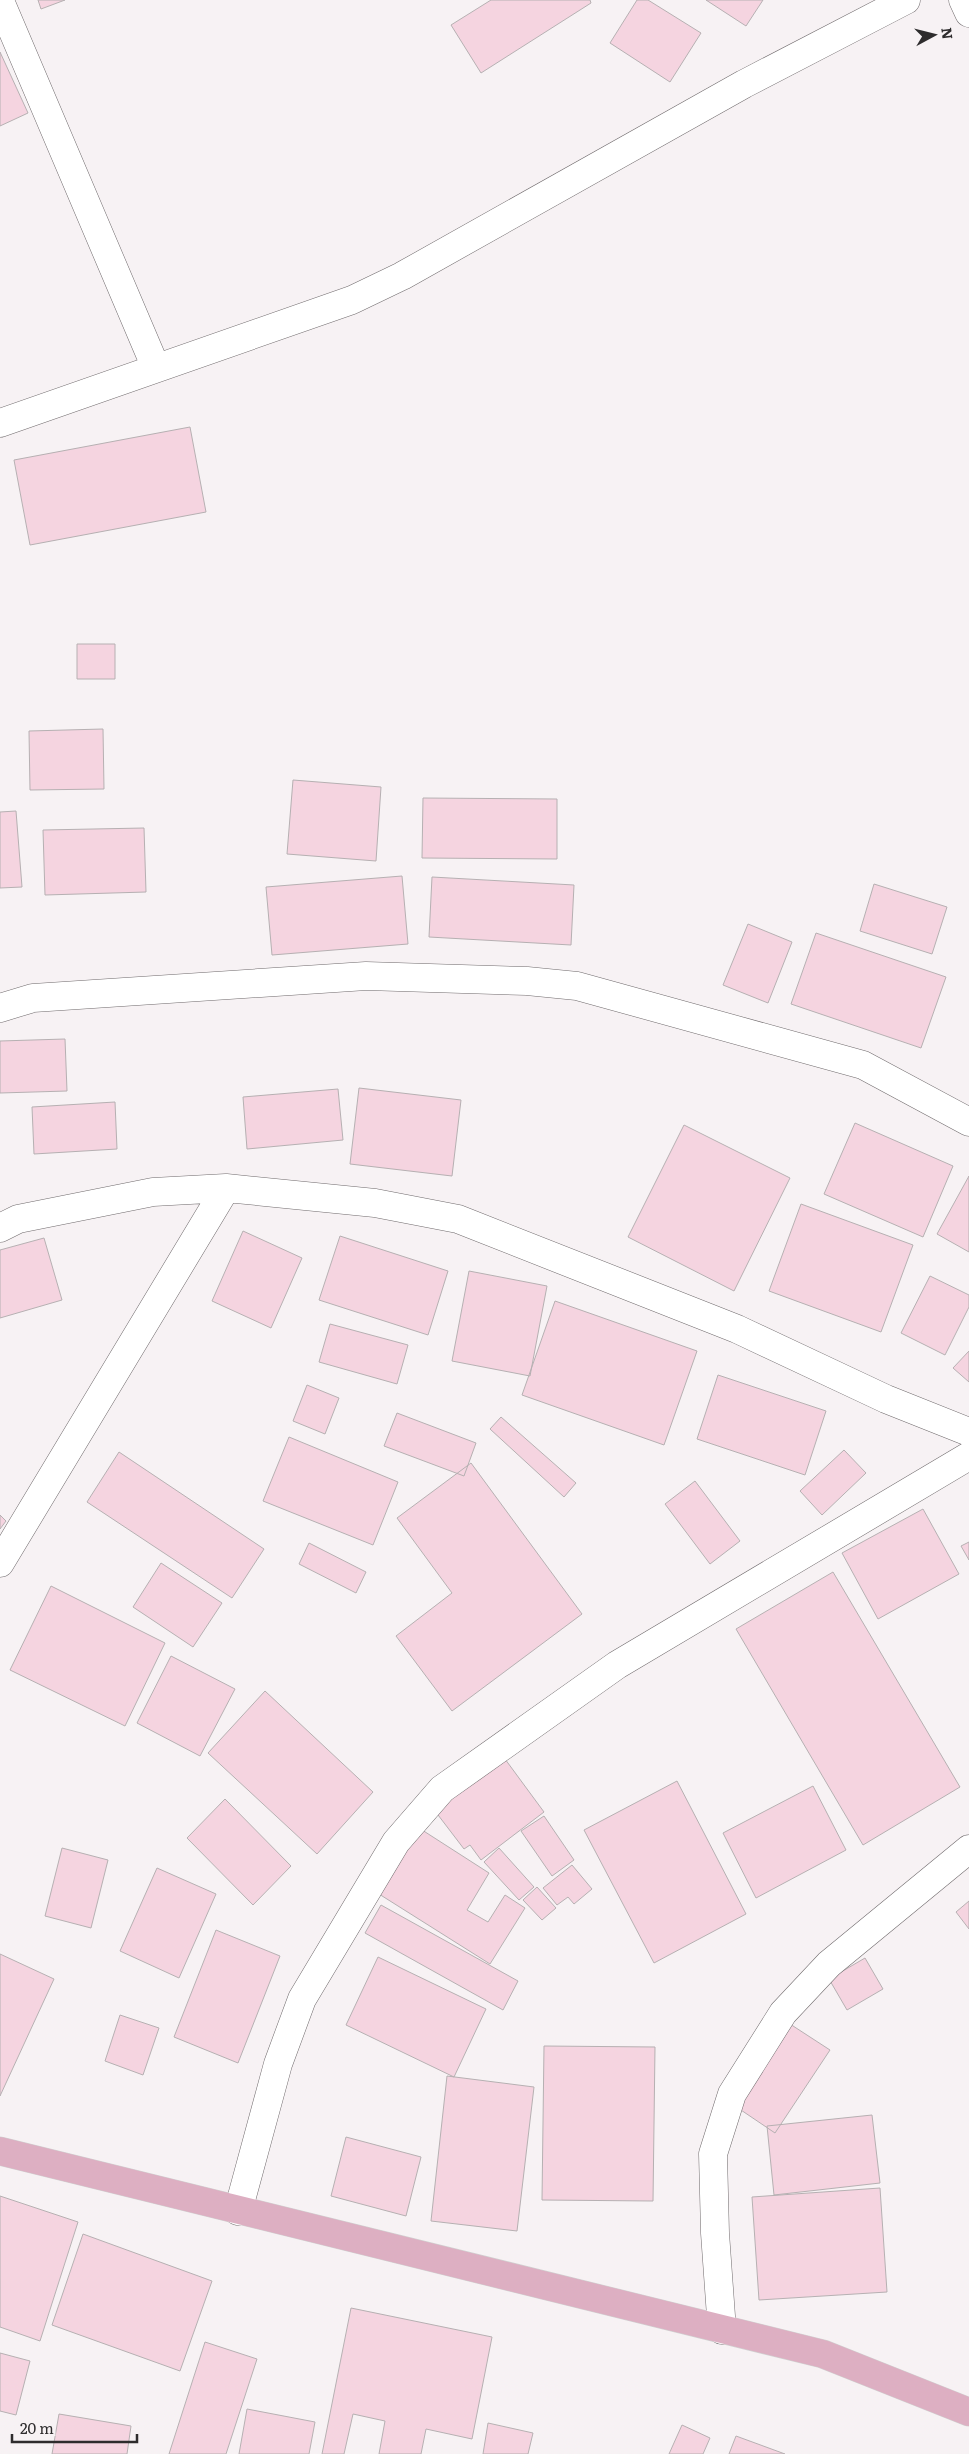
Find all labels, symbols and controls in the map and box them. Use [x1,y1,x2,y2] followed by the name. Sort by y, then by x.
[909,10,959,60] north arrow
[937,26,959,41] text: N
[12,2412,138,2444] scale bar
[20,2416,54,2439] text: 20 m

